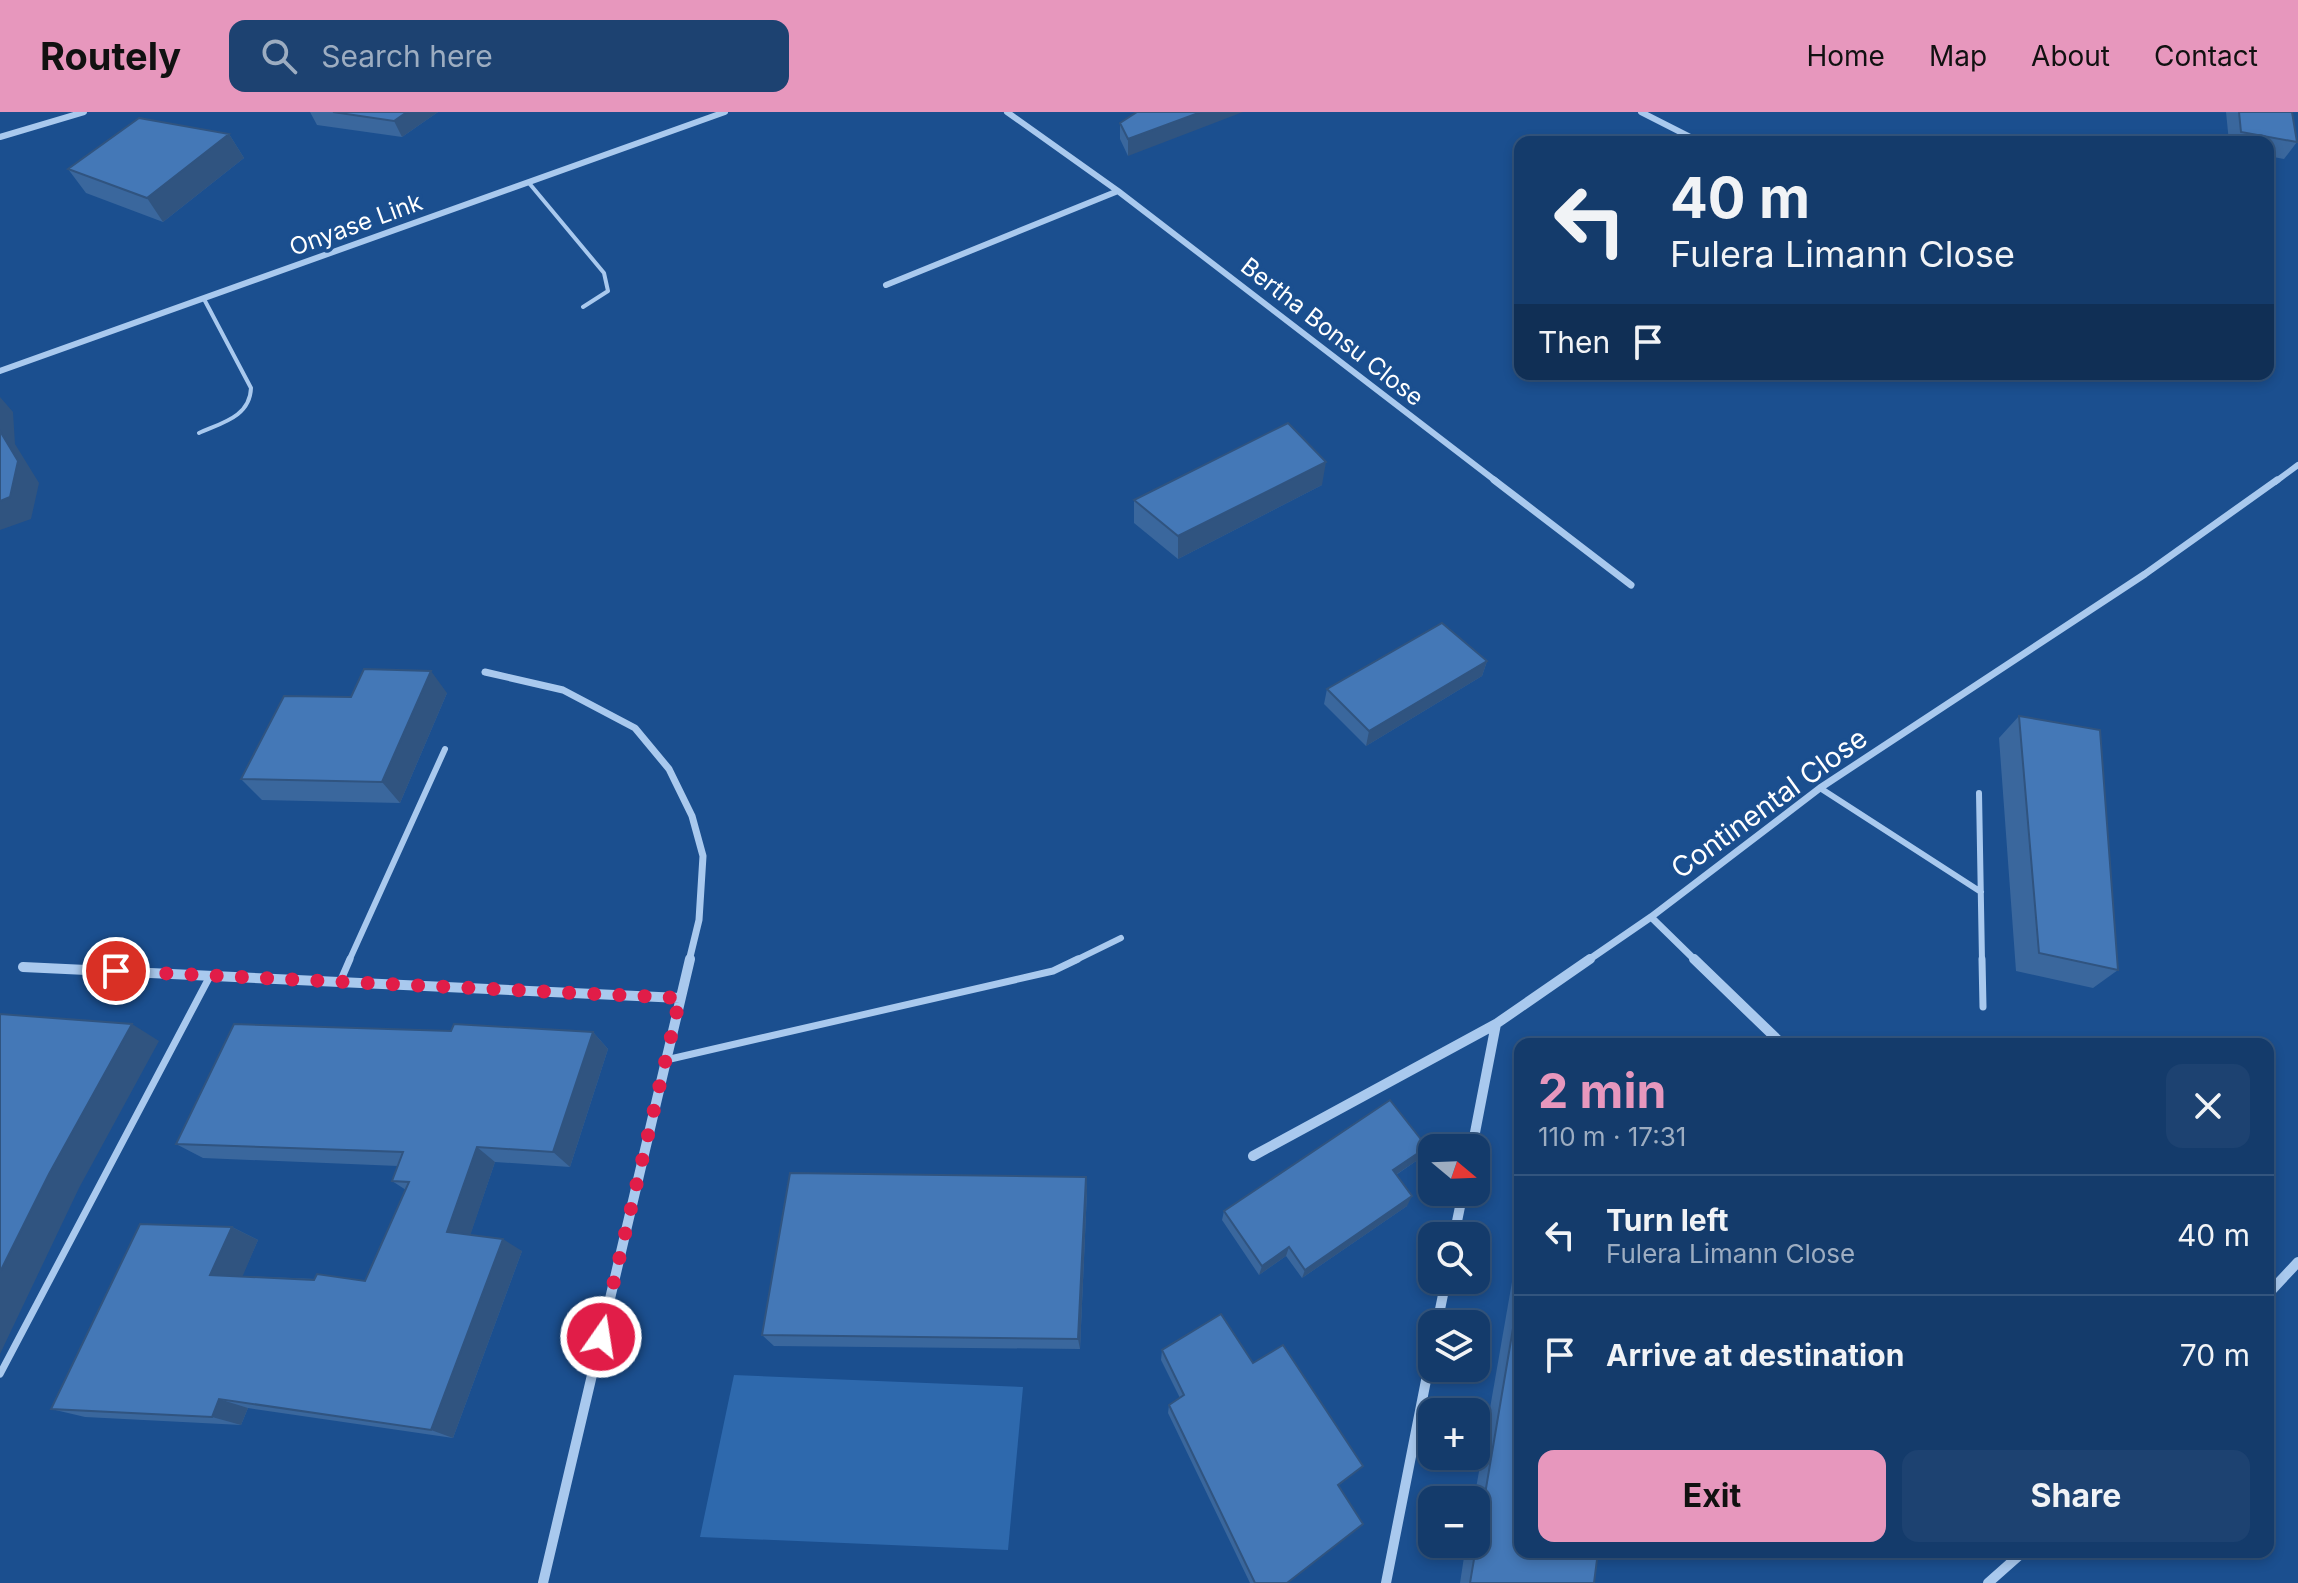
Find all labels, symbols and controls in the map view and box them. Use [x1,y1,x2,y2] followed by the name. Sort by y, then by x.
[229,20,789,92] search box
[40,33,181,79] text: Routely
[257,34,301,78] icon: search
[321,38,493,74] text: Search here
[1806,39,1885,73] text: Home
[1929,39,1987,73] text: Map
[2031,39,2110,73] text: About
[2154,39,2258,73] text: Contact
[1670,164,1810,232] text: 40 m
[1538,168,1642,272] icon: left
[285,187,426,262] street label: Onyase Link
[1670,232,2015,276] text: Fulera Limann Close
[1235,251,1429,412] street label: Bertha Bonsu Close
[1626,320,1670,364] icon: arrive
[1538,324,1610,360] text: Then
[1664,720,1874,886] street label: Continental Close
[82,937,150,1005] pin
[94,949,138,993] icon: arrive
[1538,1061,1666,1120] text: 2 min
[2166,1064,2250,1148] button: close
[1538,1121,1686,1152] text: 110 m · 17:31
[1418,1134,1490,1206] north arrow
[1418,1134,1490,1558] map controls
[1606,1202,1728,1238] text: Turn left
[1538,1213,1582,1257] icon: left
[2177,1217,2250,1253] text: 40 m
[1418,1222,1490,1294] button: search
[1606,1238,1855,1269] text: Fulera Limann Close
[559,1295,643,1379] position arrow
[1418,1310,1490,1382] button: layers
[1538,1333,1582,1377] icon: arrive
[1606,1337,1904,1373] text: Arrive at destination
[2180,1337,2250,1373] text: 70 m
[1418,1398,1490,1470] button: +
[1538,1450,1886,1542] button: Exit
[1902,1450,2250,1542] button: Share
[1418,1486,1490,1558] button: −

